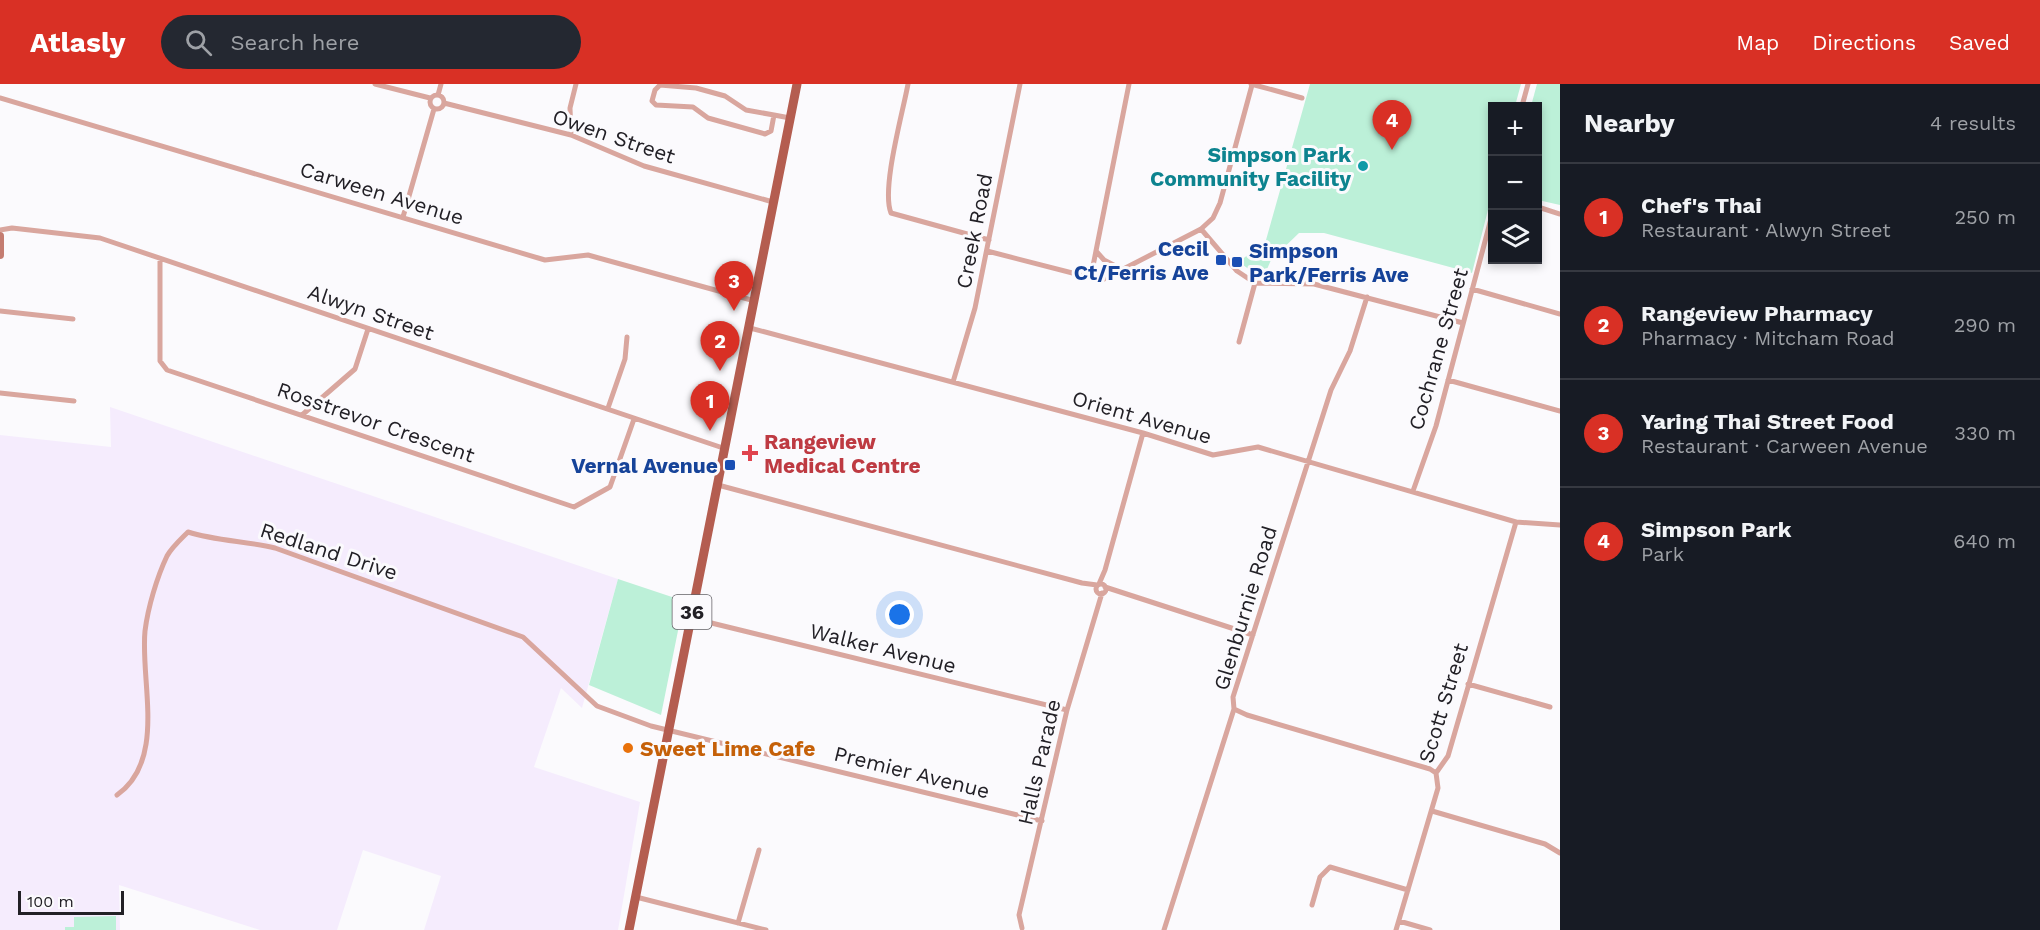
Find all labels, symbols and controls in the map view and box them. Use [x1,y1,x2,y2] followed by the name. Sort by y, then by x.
[161,15,581,69] search box
[30,26,125,59] text: Atlasly
[182,26,215,59] icon: search
[230,30,359,55] text: Search here
[1736,30,1779,55] text: Map
[1812,30,1916,55] text: Directions
[1949,30,2010,55] text: Saved
[1372,100,1412,150] pin: 4
[1488,102,1542,264] map controls
[1488,102,1542,156] button: +
[549,103,679,169] street label: Owen Street
[1584,108,1675,138] text: Nearby
[1930,111,2016,135] text: 4 results
[1150,142,1352,191] place label: Simpson Park Community Facility
[297,156,467,230] street label: Carween Avenue
[1488,156,1542,210] button: −
[1356,159,1370,173] marker: Simpson Park Community Facility
[951,171,997,291] street label: Creek Road
[1641,193,1762,218] text: Chef's Thai
[1599,205,1608,229] text: 1
[1954,205,2016,229] text: 250 m
[1488,210,1542,264] button: layers
[1641,218,1891,242] text: Restaurant · Alwyn Street
[1074,236,1209,285] place label: Cecil Ct/Ferris Ave
[1249,238,1409,287] place label: Simpson Park/Ferris Ave
[1214,253,1228,267] marker: Cecil Ct/Ferris Ave
[1230,255,1244,269] marker: Simpson Park/Ferris Ave
[714,262,754,311] pin: 3
[1403,265,1473,433] street label: Cochrane Street
[305,279,438,345] street label: Alwyn Street
[1641,301,1873,326] text: Rangeview Pharmacy
[1598,313,1609,337] text: 2
[1954,313,2016,337] text: 290 m
[700,322,740,371] pin: 2
[1641,326,1895,350] text: Pharmacy · Mitcham Road
[274,376,478,468] street label: Rosstrevor Crescent
[690,382,730,431] pin: 1
[1069,385,1215,449] street label: Orient Avenue
[1641,409,1894,434] text: Yaring Thai Street Food
[1598,421,1609,445] text: 3
[1954,421,2016,445] text: 330 m
[764,429,921,478] place label: Rangeview Medical Centre
[1641,434,1928,458] text: Restaurant · Carween Avenue
[741,444,759,462] marker: Rangeview Medical Centre
[571,453,718,478] place label: Vernal Avenue
[723,458,737,472] marker: Vernal Avenue
[257,517,401,585] street label: Redland Drive
[1641,517,1791,542] text: Simpson Park
[1208,523,1282,693] street label: Glenburnie Road
[1597,529,1610,553] text: 4
[1953,529,2016,553] text: 640 m
[1641,542,1684,566] text: Park
[672,595,712,629] road number: 36
[885,600,914,629] your location
[807,618,959,678] street label: Walker Avenue
[1413,640,1473,766] street label: Scott Street
[1012,697,1066,827] street label: Halls Parade
[640,736,815,761] place label: Sweet Lime Cafe
[621,741,635,755] marker: Sweet Lime Cafe
[832,741,992,803] street label: Premier Avenue
[18,888,124,916] scale bar
[27,892,74,911] text: 100 m

